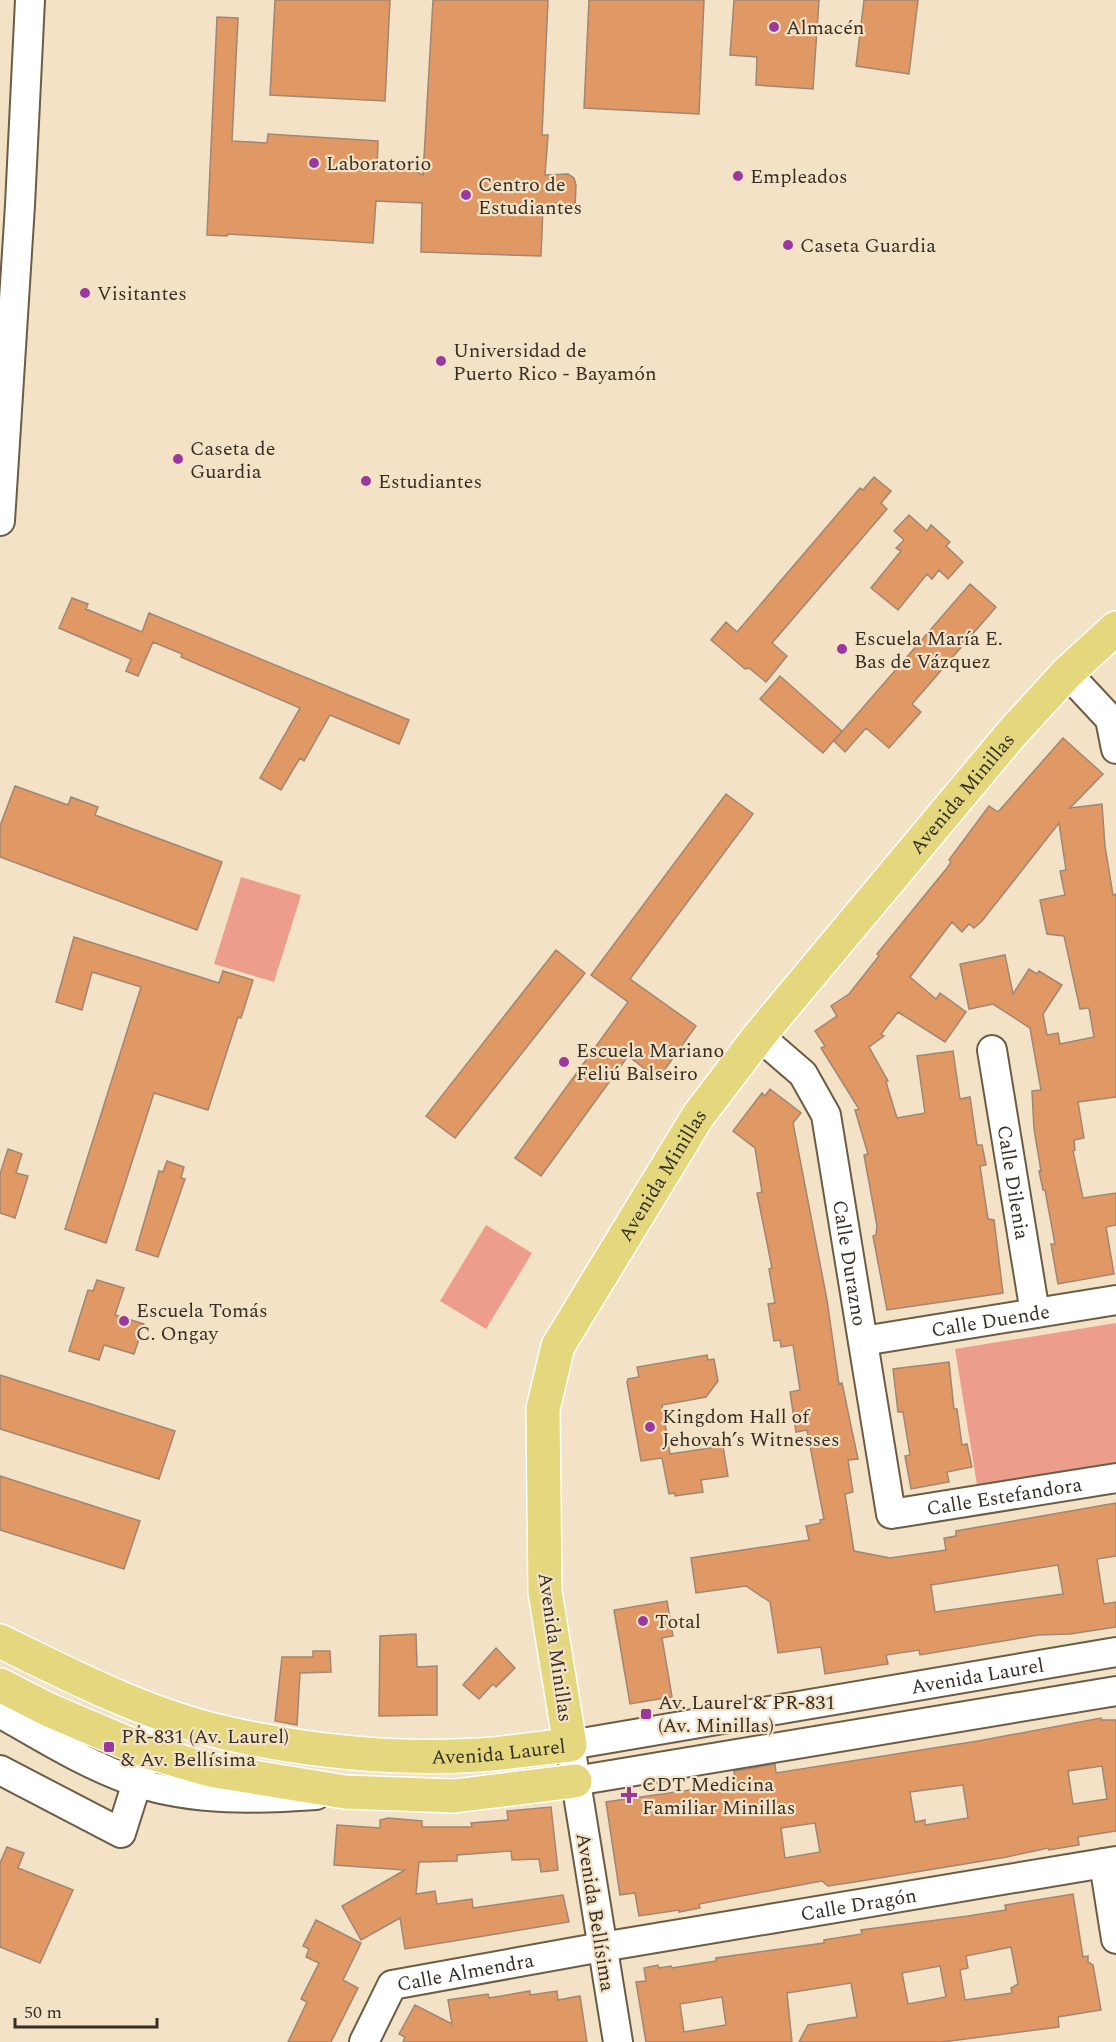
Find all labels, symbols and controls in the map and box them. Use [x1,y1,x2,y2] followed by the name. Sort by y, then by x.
[786,13,864,43] place label: Almacén
[767,20,781,34] marker: Almacén
[326,149,431,179] place label: Laboratorio
[307,156,321,170] marker: Laboratorio
[750,162,848,192] place label: Empleados
[731,169,745,183] marker: Empleados
[478,170,582,223] place label: Centro de Estudiantes
[459,188,473,202] marker: Centro de Estudiantes
[800,231,936,261] place label: Caseta Guardia
[781,238,795,252] marker: Caseta Guardia
[97,279,187,309] place label: Visitantes
[78,286,92,300] marker: Visitantes
[453,336,657,389] place label: Universidad de Puerto Rico - Bayamón
[434,354,448,368] marker: Universidad de Puerto Rico - Bayamón
[190,434,275,487] place label: Caseta de Guardia
[171,452,185,466] marker: Caseta de Guardia
[378,467,482,497] place label: Estudiantes
[359,474,373,488] marker: Estudiantes
[854,624,1003,677] place label: Escuela María E. Bas de Vázquez
[835,642,849,656] marker: Escuela María E. Bas de Vázquez
[903,726,1022,861] street label: Avenida Minillas
[576,1036,724,1089] place label: Escuela Mariano Feliú Balseiro
[557,1055,571,1069] marker: Escuela Mariano Feliú Balseiro
[611,1102,715,1248] street label: Avenida Minillas
[989,1123,1037,1242] street label: Calle Dilenia
[824,1198,874,1328] street label: Calle Durazno
[136,1296,268,1349] place label: Escuela Tomás C. Ongay
[929,1297,1052,1346] street label: Calle Duende
[117,1314,131,1328] marker: Escuela Tomás C. Ongay
[662,1402,840,1455] place label: Kingdom Hall of Jehovah’s Witnesses
[643,1420,657,1434] marker: Kingdom Hall of Jehovah’s Witnesses
[924,1470,1084,1524] street label: Calle Estefandora
[530,1570,580,1724] street label: Avenida Minillas
[655,1607,701,1637] place label: Total
[636,1614,650,1628] marker: Total
[909,1651,1046,1703] street label: Avenida Laurel
[658,1688,835,1741] place label: Av. Laurel & PR-831 (Av. Minillas)
[639,1707,653,1721] marker: Av. Laurel & PR-831 (Av. Minillas)
[121,1722,289,1775] place label: PR-831 (Av. Laurel) & Av. Bellísima
[431,1732,567,1773] street label: Avenida Laurel
[102,1740,116,1754] marker: PR-831 (Av. Laurel) & Av. Bellísima
[642,1770,795,1823] place label: CDT Medicina Familiar Minillas
[620,1786,638,1804] marker: CDT Medicina Familiar Minillas
[568,1831,622,1994] street label: Avenida Bellísima
[798,1881,919,1930] street label: Calle Dragón
[394,1946,537,2000] street label: Calle Almendra
[15,1991,158,2029] scale bar
[24,1999,62,2026] text: 50 m

